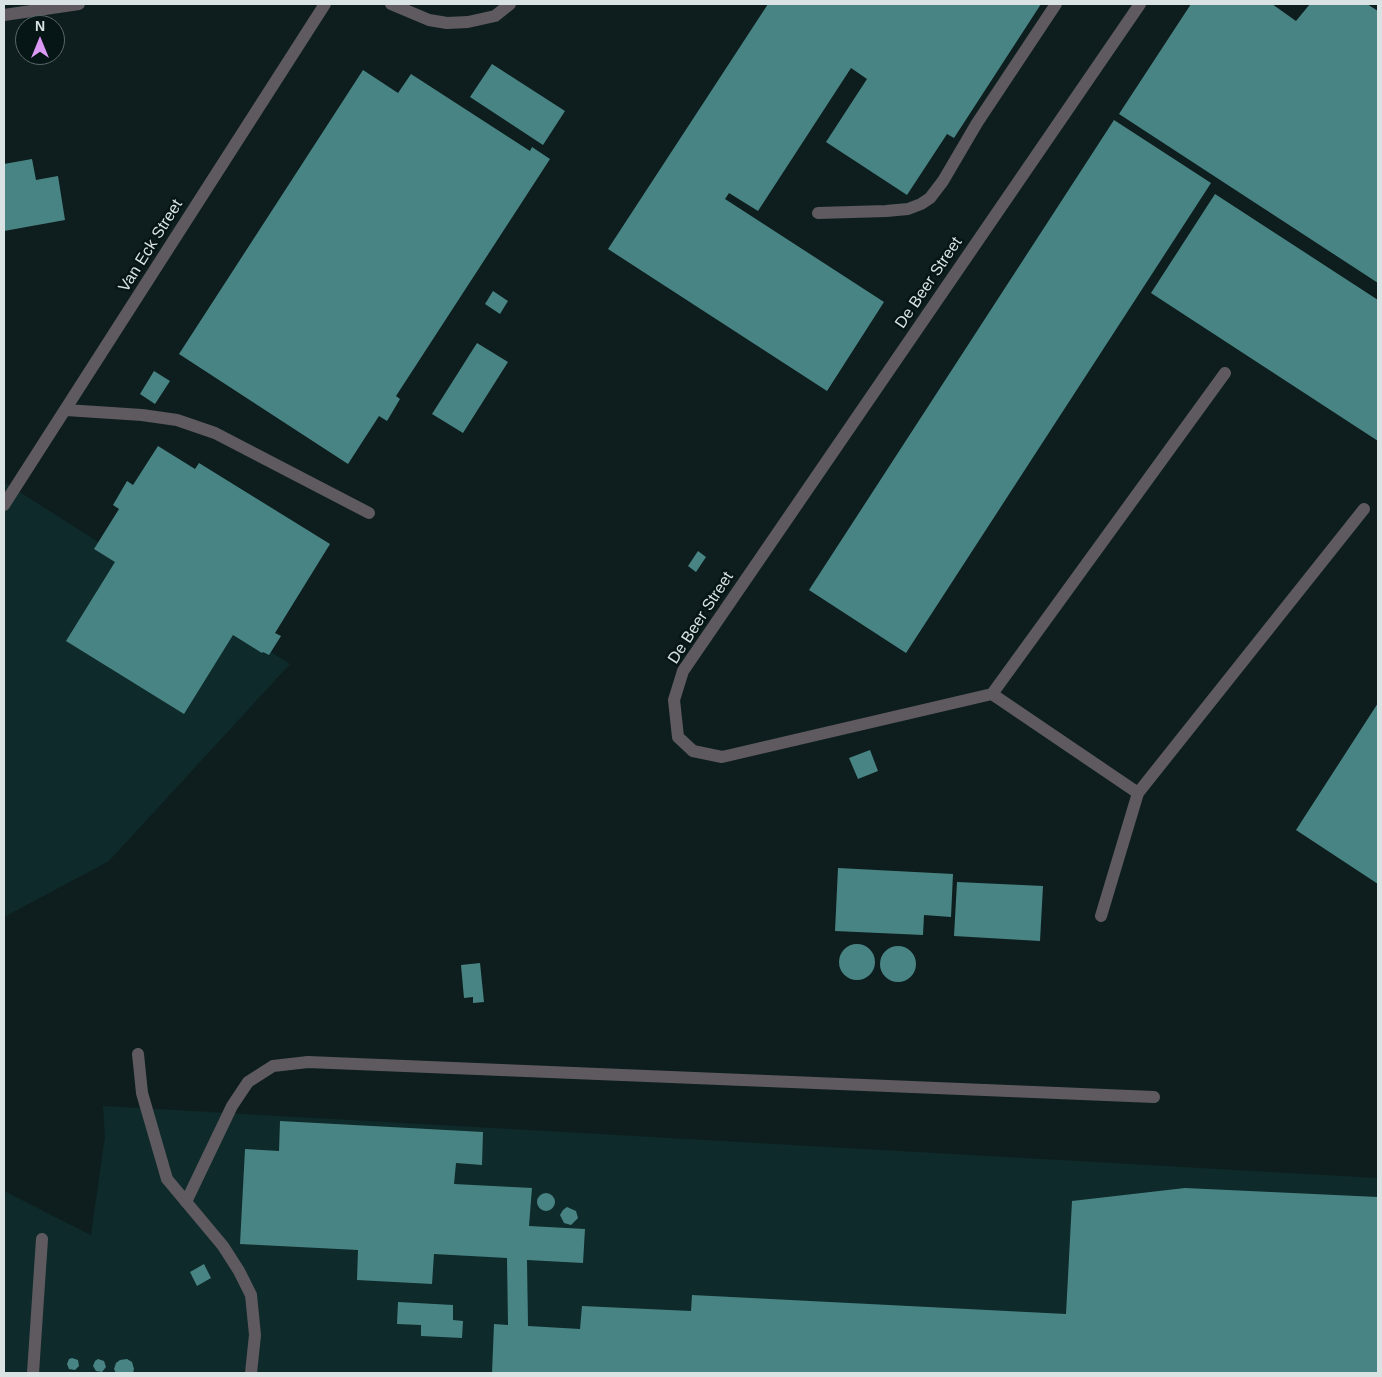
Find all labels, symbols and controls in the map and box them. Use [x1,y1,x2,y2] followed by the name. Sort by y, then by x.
[15,15,65,65] north arrow
[35,18,45,34] text: N
[115,196,187,296] street label: Van Eck Street
[891,234,967,332] street label: De Beer Street
[664,568,738,668] street label: De Beer Street

